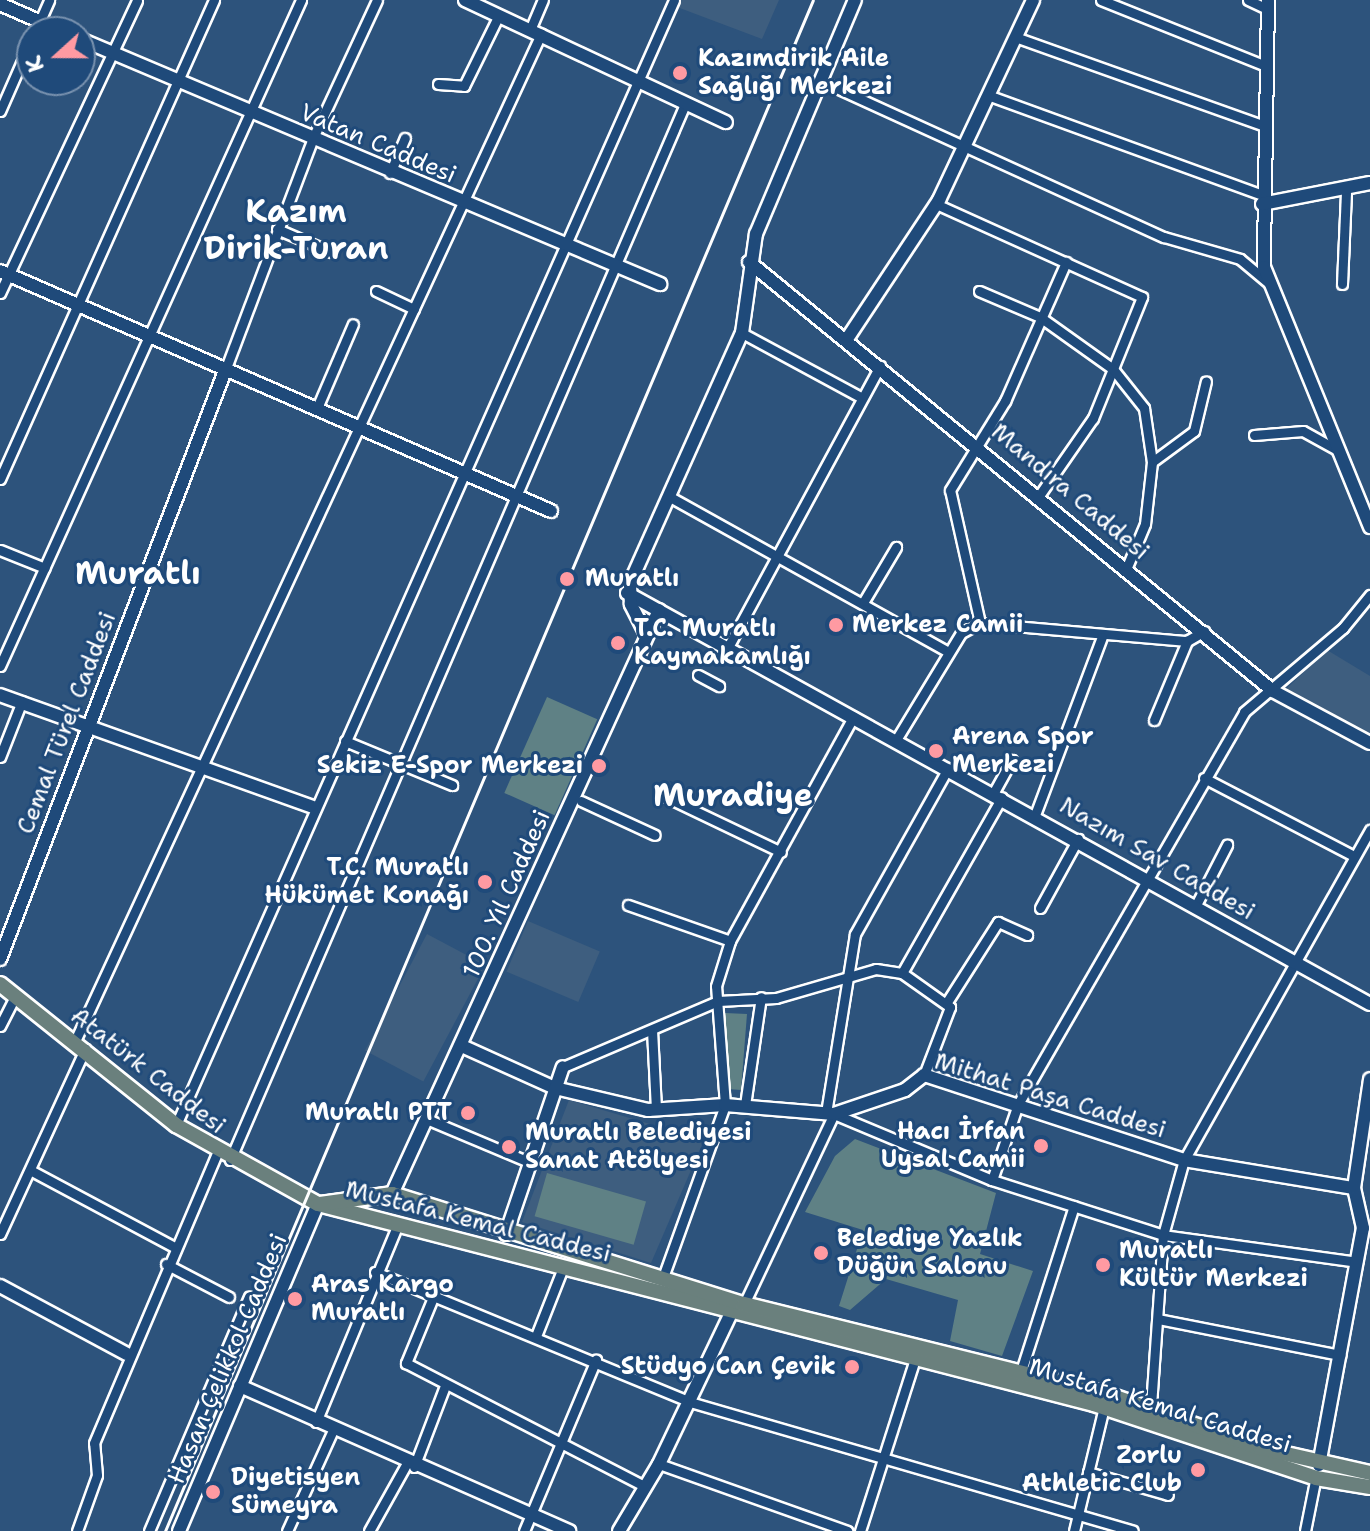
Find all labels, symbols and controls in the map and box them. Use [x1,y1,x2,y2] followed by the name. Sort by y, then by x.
[16,16,96,96] north arrow
[698,45,892,101] place label: Kazımdirik Aile Sağlığı Merkezi
[19,52,51,76] text: K
[669,62,691,84] marker: Kazımdirik Aile Sağlığı Merkezi
[295,98,461,190] street label: Vatan Caddesi
[204,193,388,268] district label: Kazım Dirik-Turan
[985,418,1155,566] street label: Mandıra Caddesi
[75,554,201,592] district label: Muratlı
[585,565,679,593] place label: Muratlı
[556,568,578,590] marker: Muratlı
[11,608,123,838] street label: Cemal Türel Caddesi
[852,611,1023,639] place label: Merkez Camii
[634,615,811,671] place label: T.C. Muratlı Kaymakamlığı
[827,616,845,634] marker: Merkez Camii
[609,634,627,652] marker: T.C. Muratlı Kaymakamlığı
[952,723,1094,779] place label: Arena Spor Merkezi
[927,742,945,760] marker: Arena Spor Merkezi
[317,752,583,780] place label: Sekiz E-Spor Merkezi
[590,757,608,775] marker: Sekiz E-Spor Merkezi
[653,776,813,814] district label: Muradiye
[1054,791,1260,927] street label: Nazım Sav Caddesi
[457,806,557,982] street label: 100. Yıl Caddesi
[265,854,469,910] place label: T.C. Muratlı Hükümet Konağı
[476,873,494,891] marker: T.C. Muratlı Hükümet Konağı
[65,1002,231,1140] street label: Atatürk Caddesi
[931,1047,1169,1145] street label: Mithat Paşa Caddesi
[305,1099,452,1127] place label: Muratlı PTT
[459,1104,477,1122] marker: Muratlı PTT
[881,1118,1025,1174] place label: Hacı İrfan Uysal Camii
[525,1119,751,1175] place label: Muratlı Belediyesi Sanat Atölyesi
[1032,1137,1050,1155] marker: Hacı İrfan Uysal Camii
[500,1138,518,1156] marker: Muratlı Belediyesi Sanat Atölyesi
[342,1175,614,1269] street label: Mustafa Kemal Caddesi
[837,1225,1023,1281] place label: Belediye Yazlık Düğün Salonu
[162,1230,294,1488] street label: Hasan Çelikkol Caddesi
[1119,1237,1308,1293] place label: Muratlı Kültür Merkezi
[812,1244,830,1262] marker: Belediye Yazlık Düğün Salonu
[1094,1256,1112,1274] marker: Muratlı Kültür Merkezi
[311,1271,454,1327] place label: Aras Kargo Muratlı
[286,1290,304,1308] marker: Aras Kargo Muratlı
[1025,1352,1295,1460] street label: Mustafa Kemal Caddesi
[621,1353,836,1381] place label: Stüdyo Can Çevik
[843,1358,861,1376] marker: Stüdyo Can Çevik
[1022,1442,1182,1498] place label: Zorlu Athletic Club
[1189,1461,1207,1479] marker: Zorlu Athletic Club
[231,1464,360,1520] place label: Diyetisyen Sümeyra
[202,1481,224,1503] marker: Diyetisyen Sümeyra

